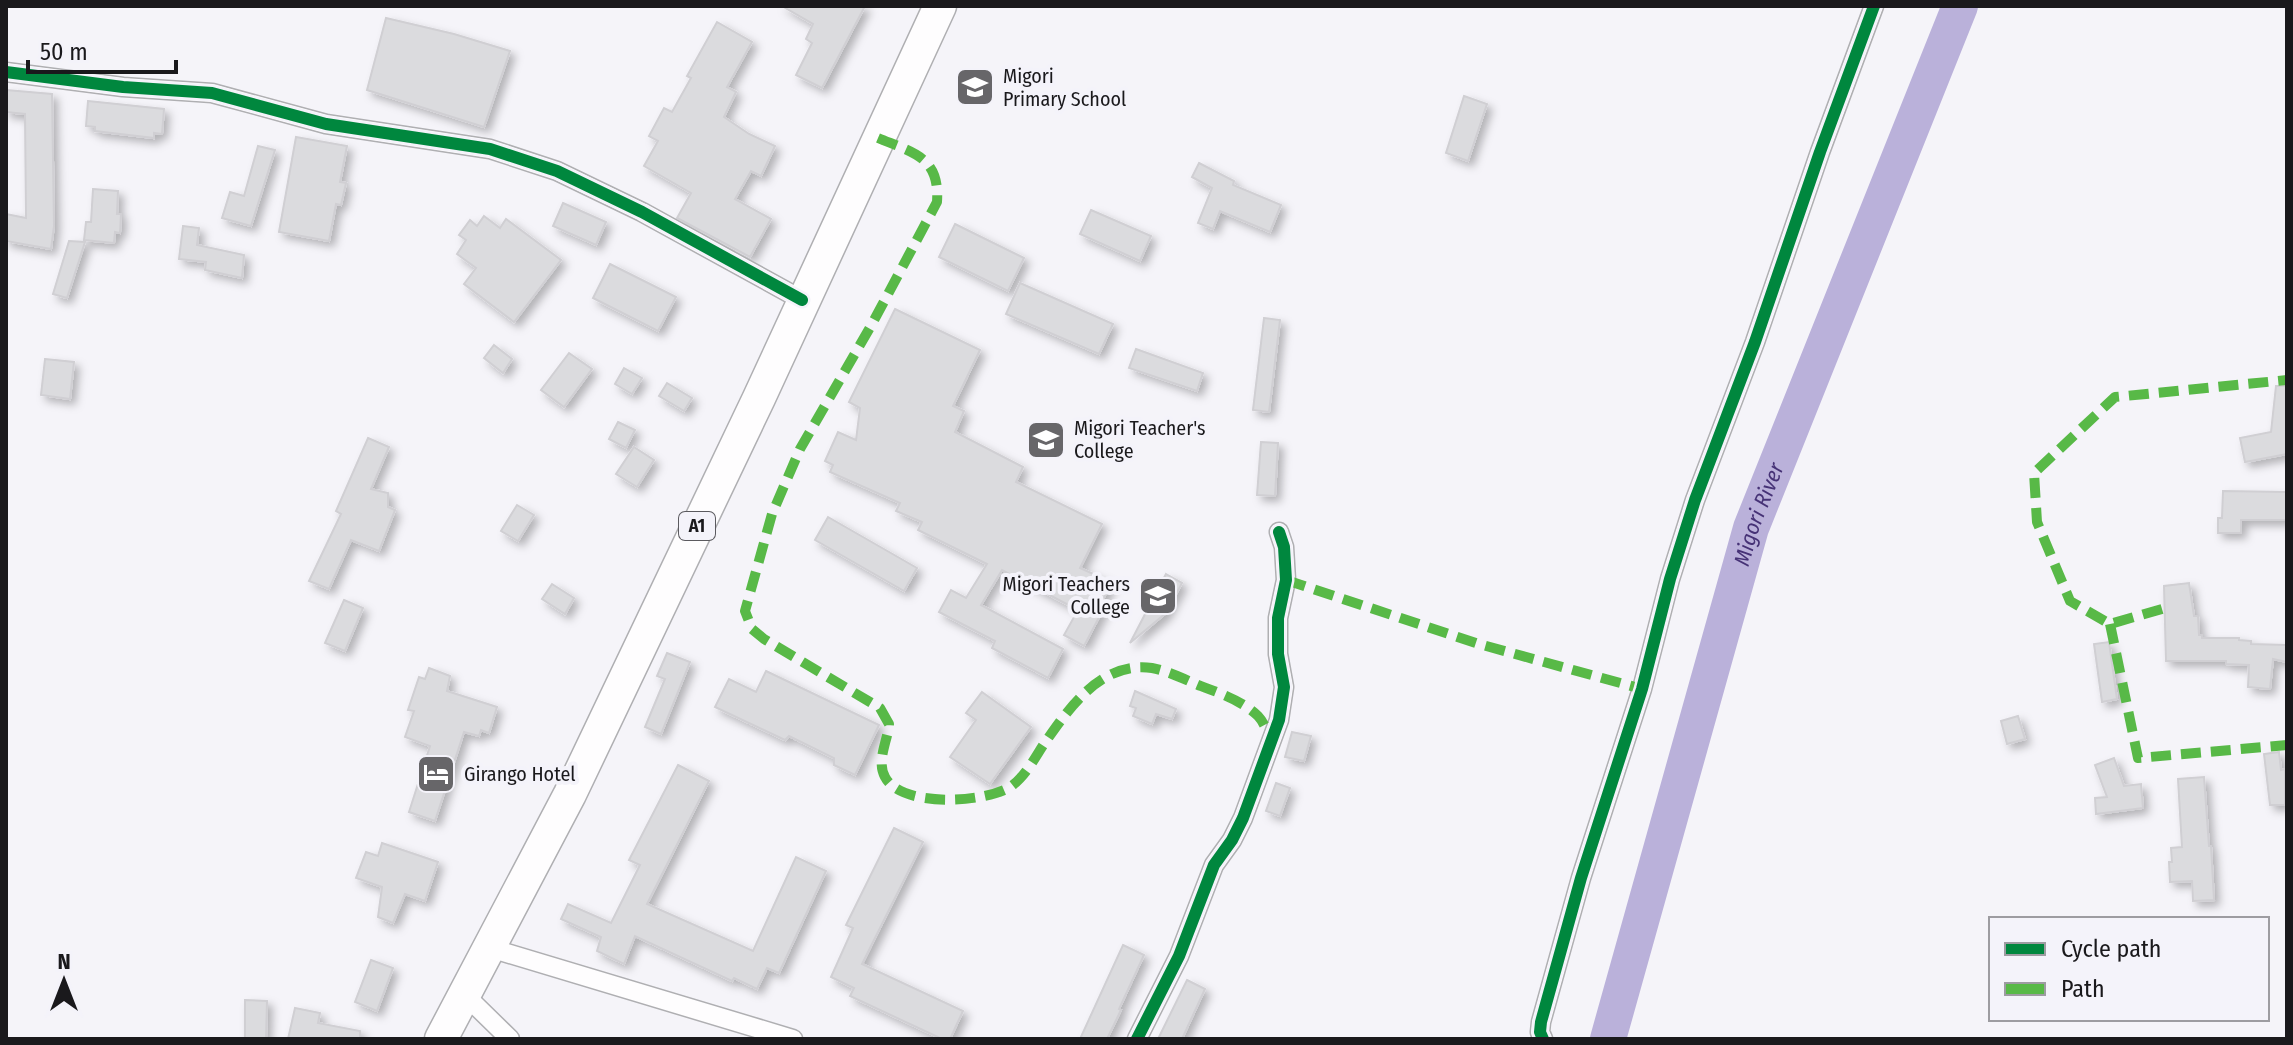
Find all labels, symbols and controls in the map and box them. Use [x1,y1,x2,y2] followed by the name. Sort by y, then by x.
[28,24,176,74] scale bar
[40,38,88,66] text: 50 m
[1003,64,1126,111] place label: Migori Primary School
[954,66,996,108] school or university icon: Migori Primary School
[1074,416,1206,463] place label: Migori Teacher's College
[1025,419,1067,461] school or university icon: Migori Teacher's College
[1728,458,1790,569] water label: Migori River
[679,512,715,540] road number: A1
[1003,572,1130,619] place label: Migori Teachers College
[1137,575,1179,617] school or university icon: Migori Teachers College
[415,753,457,795] hotel icon: Girango Hotel
[464,762,576,786] place label: Girango Hotel
[1989,917,2269,1021] legend
[2061,935,2161,963] text: Cycle path
[24,941,104,1021] north arrow
[57,948,71,975] text: N
[2061,975,2105,1003] text: Path

